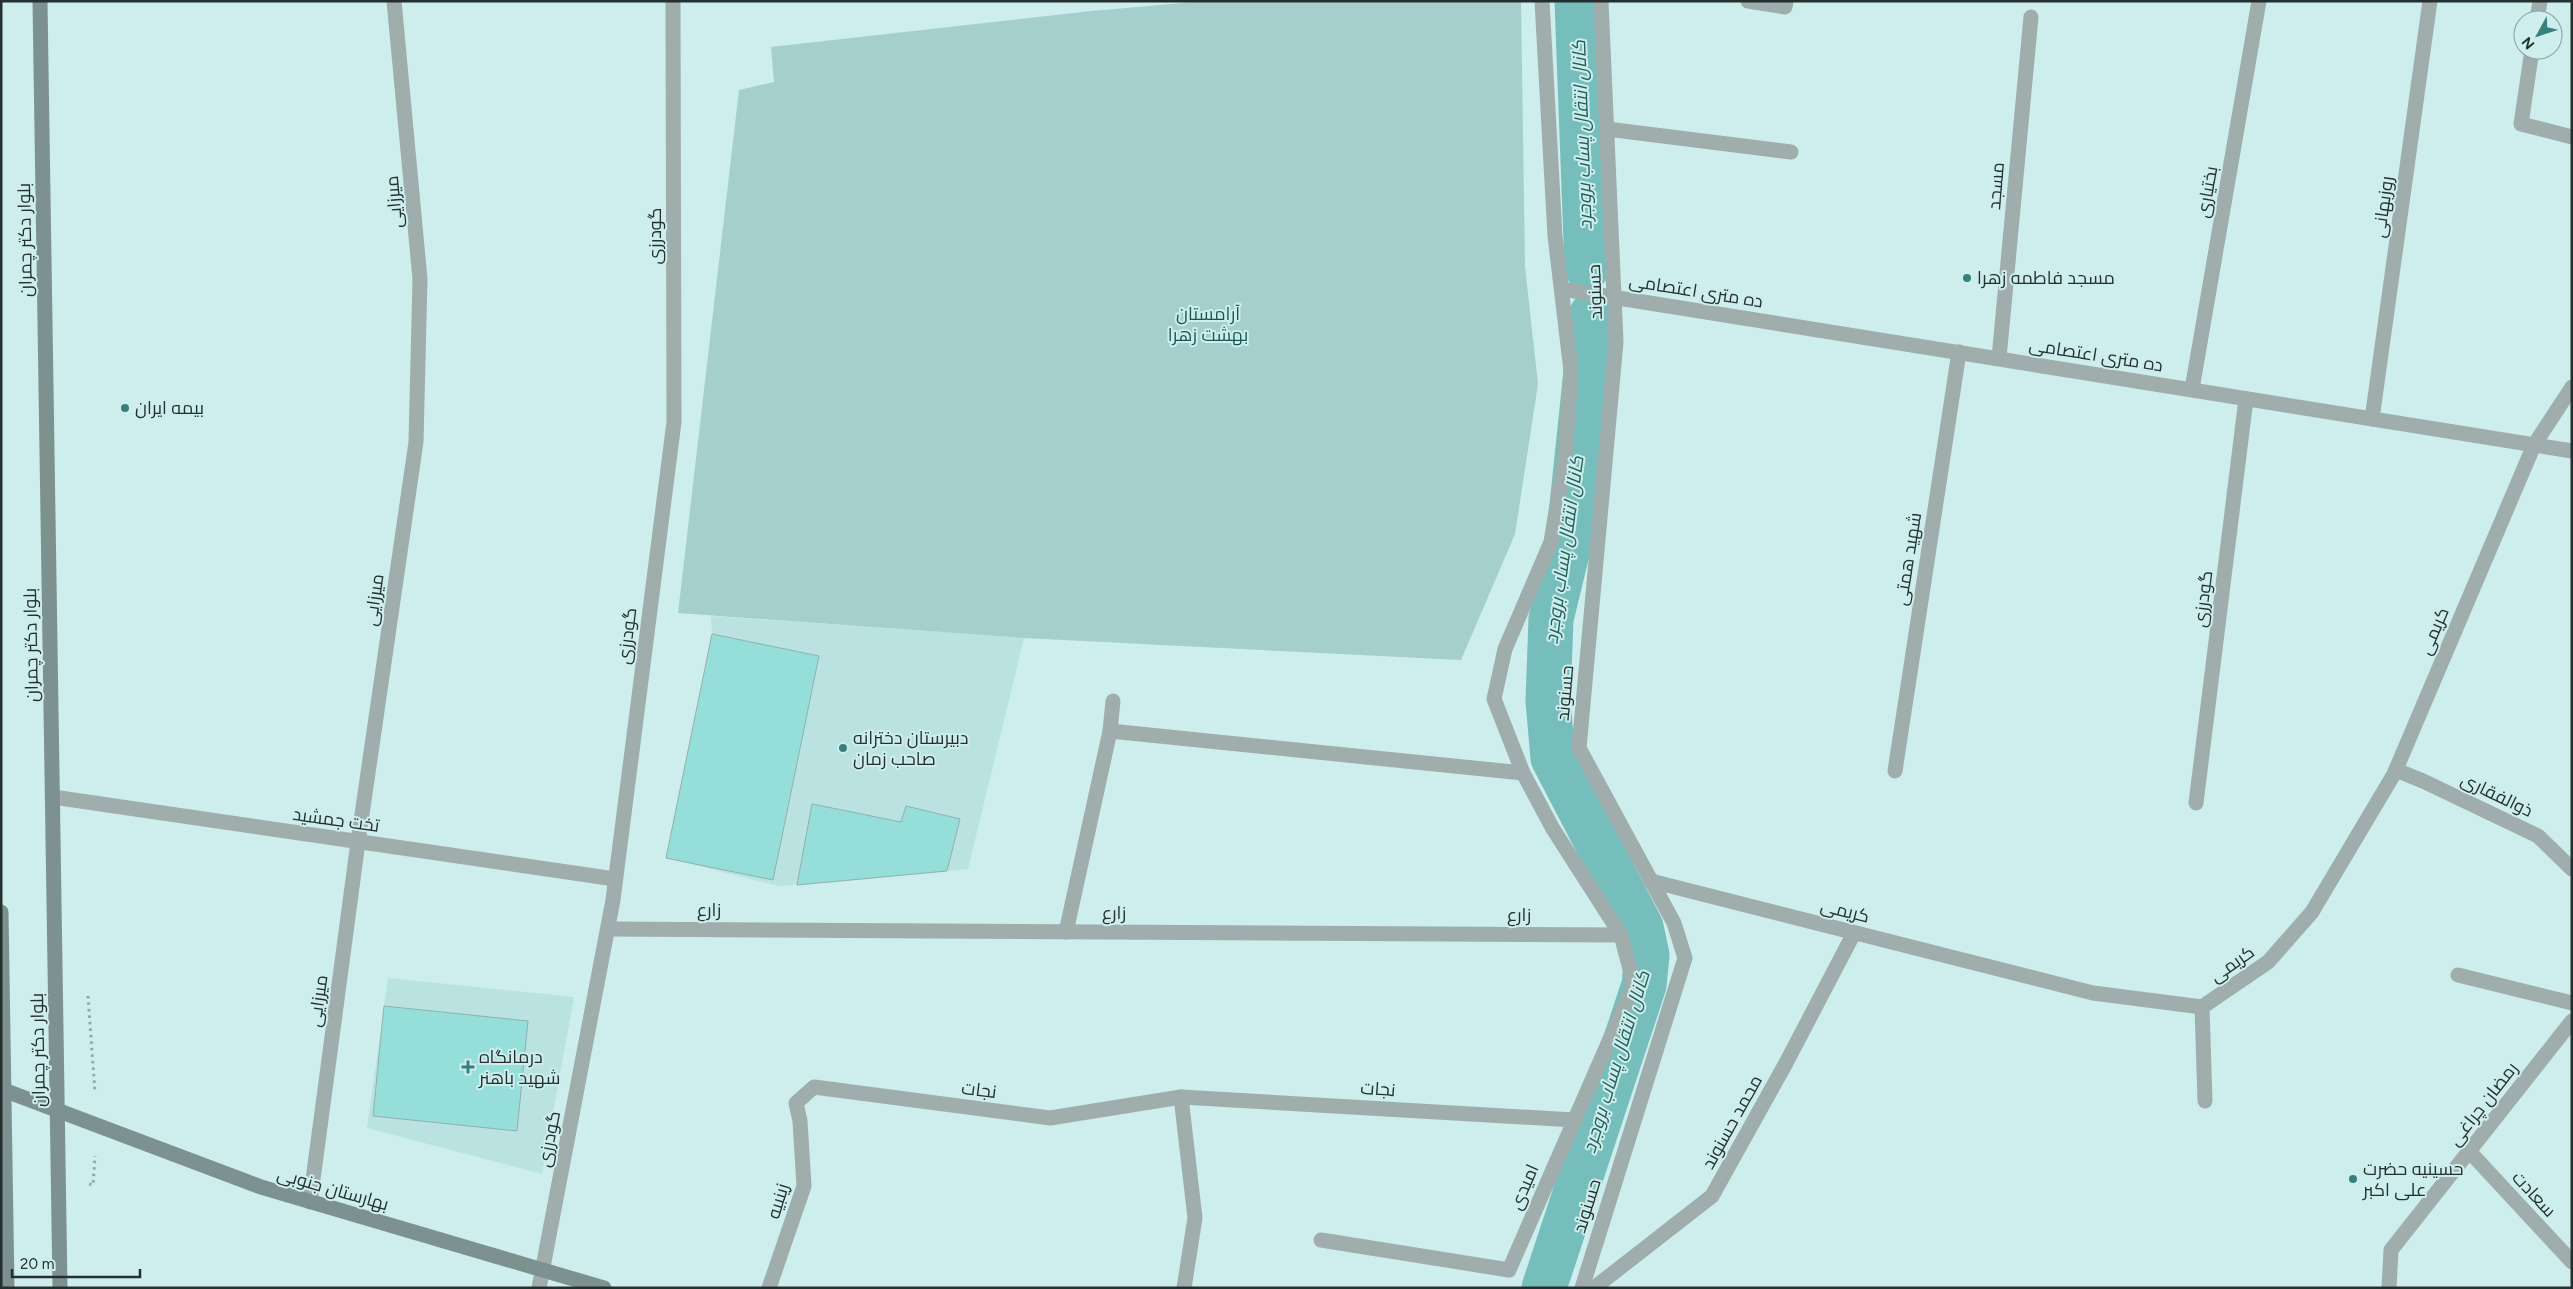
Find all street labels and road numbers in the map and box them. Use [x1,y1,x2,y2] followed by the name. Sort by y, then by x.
[1983,161,2009,211] street label: مسجد
[2192,164,2222,220] street label: بختیاری
[381,175,407,229] street label: میرزایی
[2368,175,2398,239] street label: روزبهانی
[13,183,38,297] street label: بلوار دکتر چمران
[644,208,666,264] street label: گودرزی
[1583,264,1607,320] street label: حسنوند
[1627,270,1765,312] street label: ده متری اعتصامی
[2027,334,2165,376] street label: ده متری اعتصامی
[1890,511,1926,607] street label: شهید همتی
[2189,569,2217,629] street label: گودرزی
[359,572,389,628] street label: میرزایی
[19,588,44,702] street label: بلوار دکتر چمران
[2414,604,2454,658] street label: کریمی
[613,606,641,666] street label: گودرزی
[1552,664,1578,722] street label: حسنوند
[2457,768,2537,822] street label: ذوالفقاری
[291,803,381,837] street label: تخت جمشید
[1818,894,1872,928] street label: کریمی
[697,899,721,922] street label: زارع
[1102,902,1126,925] street label: زارع
[1507,904,1531,927] street label: زارع
[2205,941,2259,987] street label: کریمی
[303,973,333,1029] street label: میرزایی
[26,993,51,1107] street label: بلوار دکتر چمران
[2443,1058,2523,1151] street label: رمضان چراغی
[1697,1071,1767,1173] street label: محمد حسنوند
[960,1077,998,1103] street label: نجات
[1360,1077,1396,1101] street label: نجات
[533,1109,565,1169] street label: گودرزی
[1505,1161,1543,1213] street label: امیدی
[275,1163,391,1215] street label: بهارستان جنوبی
[2507,1167,2561,1221] street label: سعادت
[1568,1176,1606,1236] street label: حسنوند
[762,1181,794,1221] street label: زینبیه

